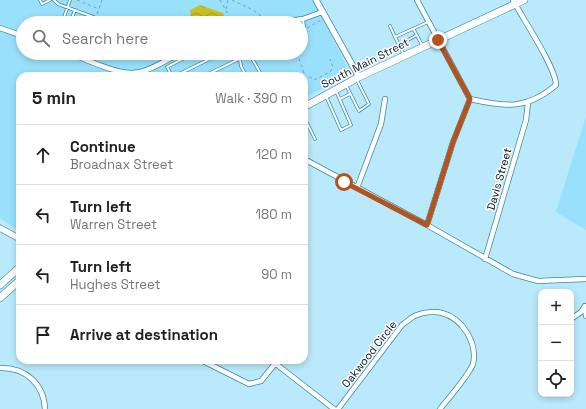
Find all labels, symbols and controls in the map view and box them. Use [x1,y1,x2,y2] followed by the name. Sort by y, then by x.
[16,16,308,60] search box
[30,27,52,49] icon: search
[62,29,148,48] text: Search here
[429,31,447,49] route end
[319,35,411,91] street label: South Main Street
[32,87,76,109] text: 5 min
[215,90,292,107] text: Walk · 390 m
[70,137,136,156] text: Continue
[32,144,54,166] icon: ahead
[256,146,292,163] text: 120 m
[483,146,515,212] street label: Davis Street
[70,156,173,173] text: Broadnax Street
[335,173,353,191] route start
[70,197,132,216] text: Turn left
[32,204,54,226] icon: left
[256,206,292,223] text: 180 m
[70,216,157,233] text: Warren Street
[70,257,132,276] text: Turn left
[32,264,54,286] icon: left
[261,266,292,283] text: 90 m
[70,276,160,293] text: Hughes Street
[538,289,574,397] map controls
[538,289,574,325] button: +
[338,318,400,390] street label: Oakwood Circle
[32,324,54,346] icon: arrive
[70,325,218,344] text: Arrive at destination
[538,325,574,361] button: −
[538,361,574,397] button: locate

